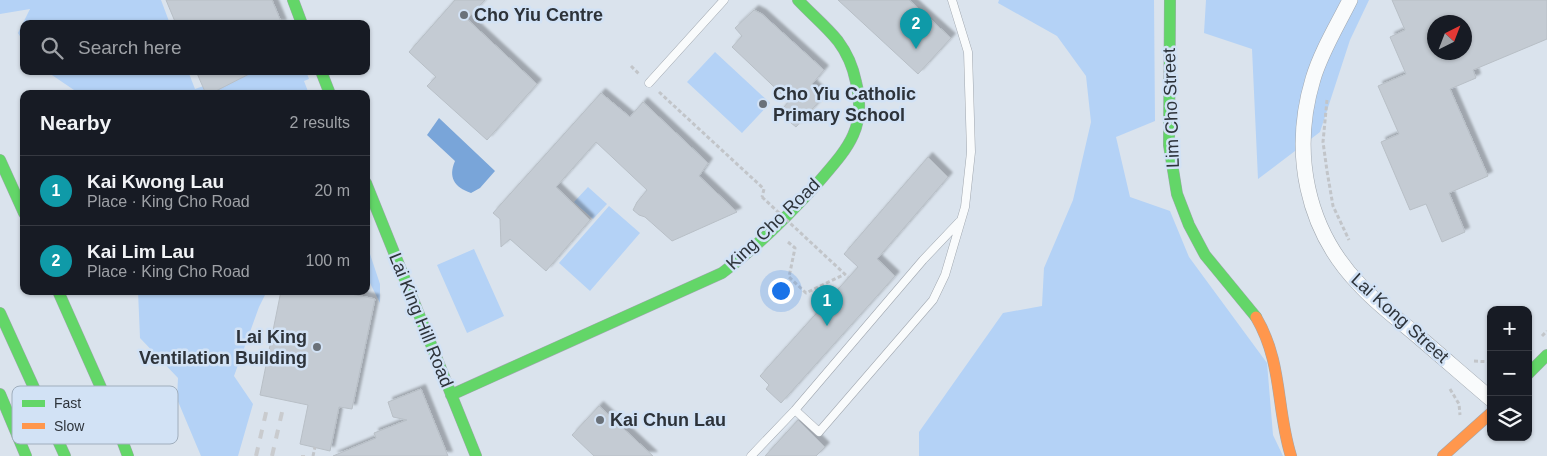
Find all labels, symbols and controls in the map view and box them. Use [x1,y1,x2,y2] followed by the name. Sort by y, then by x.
[474,5,603,25] place label: Cho Yiu Centre
[900,8,932,49] pin: 2
[458,9,470,21] marker: Cho Yiu Centre
[1427,15,1472,60] north arrow
[20,20,370,75] search box
[38,34,66,62] icon: search
[78,37,182,58] text: Search here
[1159,48,1183,168] street label: Lim Cho Street
[773,84,916,125] place label: Cho Yiu Catholic Primary School
[757,98,769,110] marker: Cho Yiu Catholic Primary School
[40,111,111,134] text: Nearby
[290,114,350,131] text: 2 results
[87,171,224,192] text: Kai Kwong Lau
[722,174,824,274] street label: King Cho Road
[52,182,60,199] text: 1
[314,182,350,199] text: 20 m
[87,193,250,210] text: Place · King Cho Road
[87,241,195,262] text: Kai Lim Lau
[385,250,457,390] street label: Lai King Hill Road
[52,252,60,269] text: 2
[306,252,350,269] text: 100 m
[87,263,250,280] text: Place · King Cho Road
[1347,269,1453,367] street label: Lai Kong Street
[768,278,794,304] your location
[811,285,843,326] pin: 1
[1487,306,1532,441] map controls
[1487,306,1532,351] button: +
[139,327,307,368] place label: Lai King Ventilation Building
[311,341,323,353] marker: Lai King Ventilation Building
[1487,351,1532,396] button: −
[12,386,178,444] legend
[54,395,81,411] text: Fast
[1487,396,1532,441] button: layers
[610,410,726,430] place label: Kai Chun Lau
[594,414,606,426] marker: Kai Chun Lau
[54,418,85,434] text: Slow

